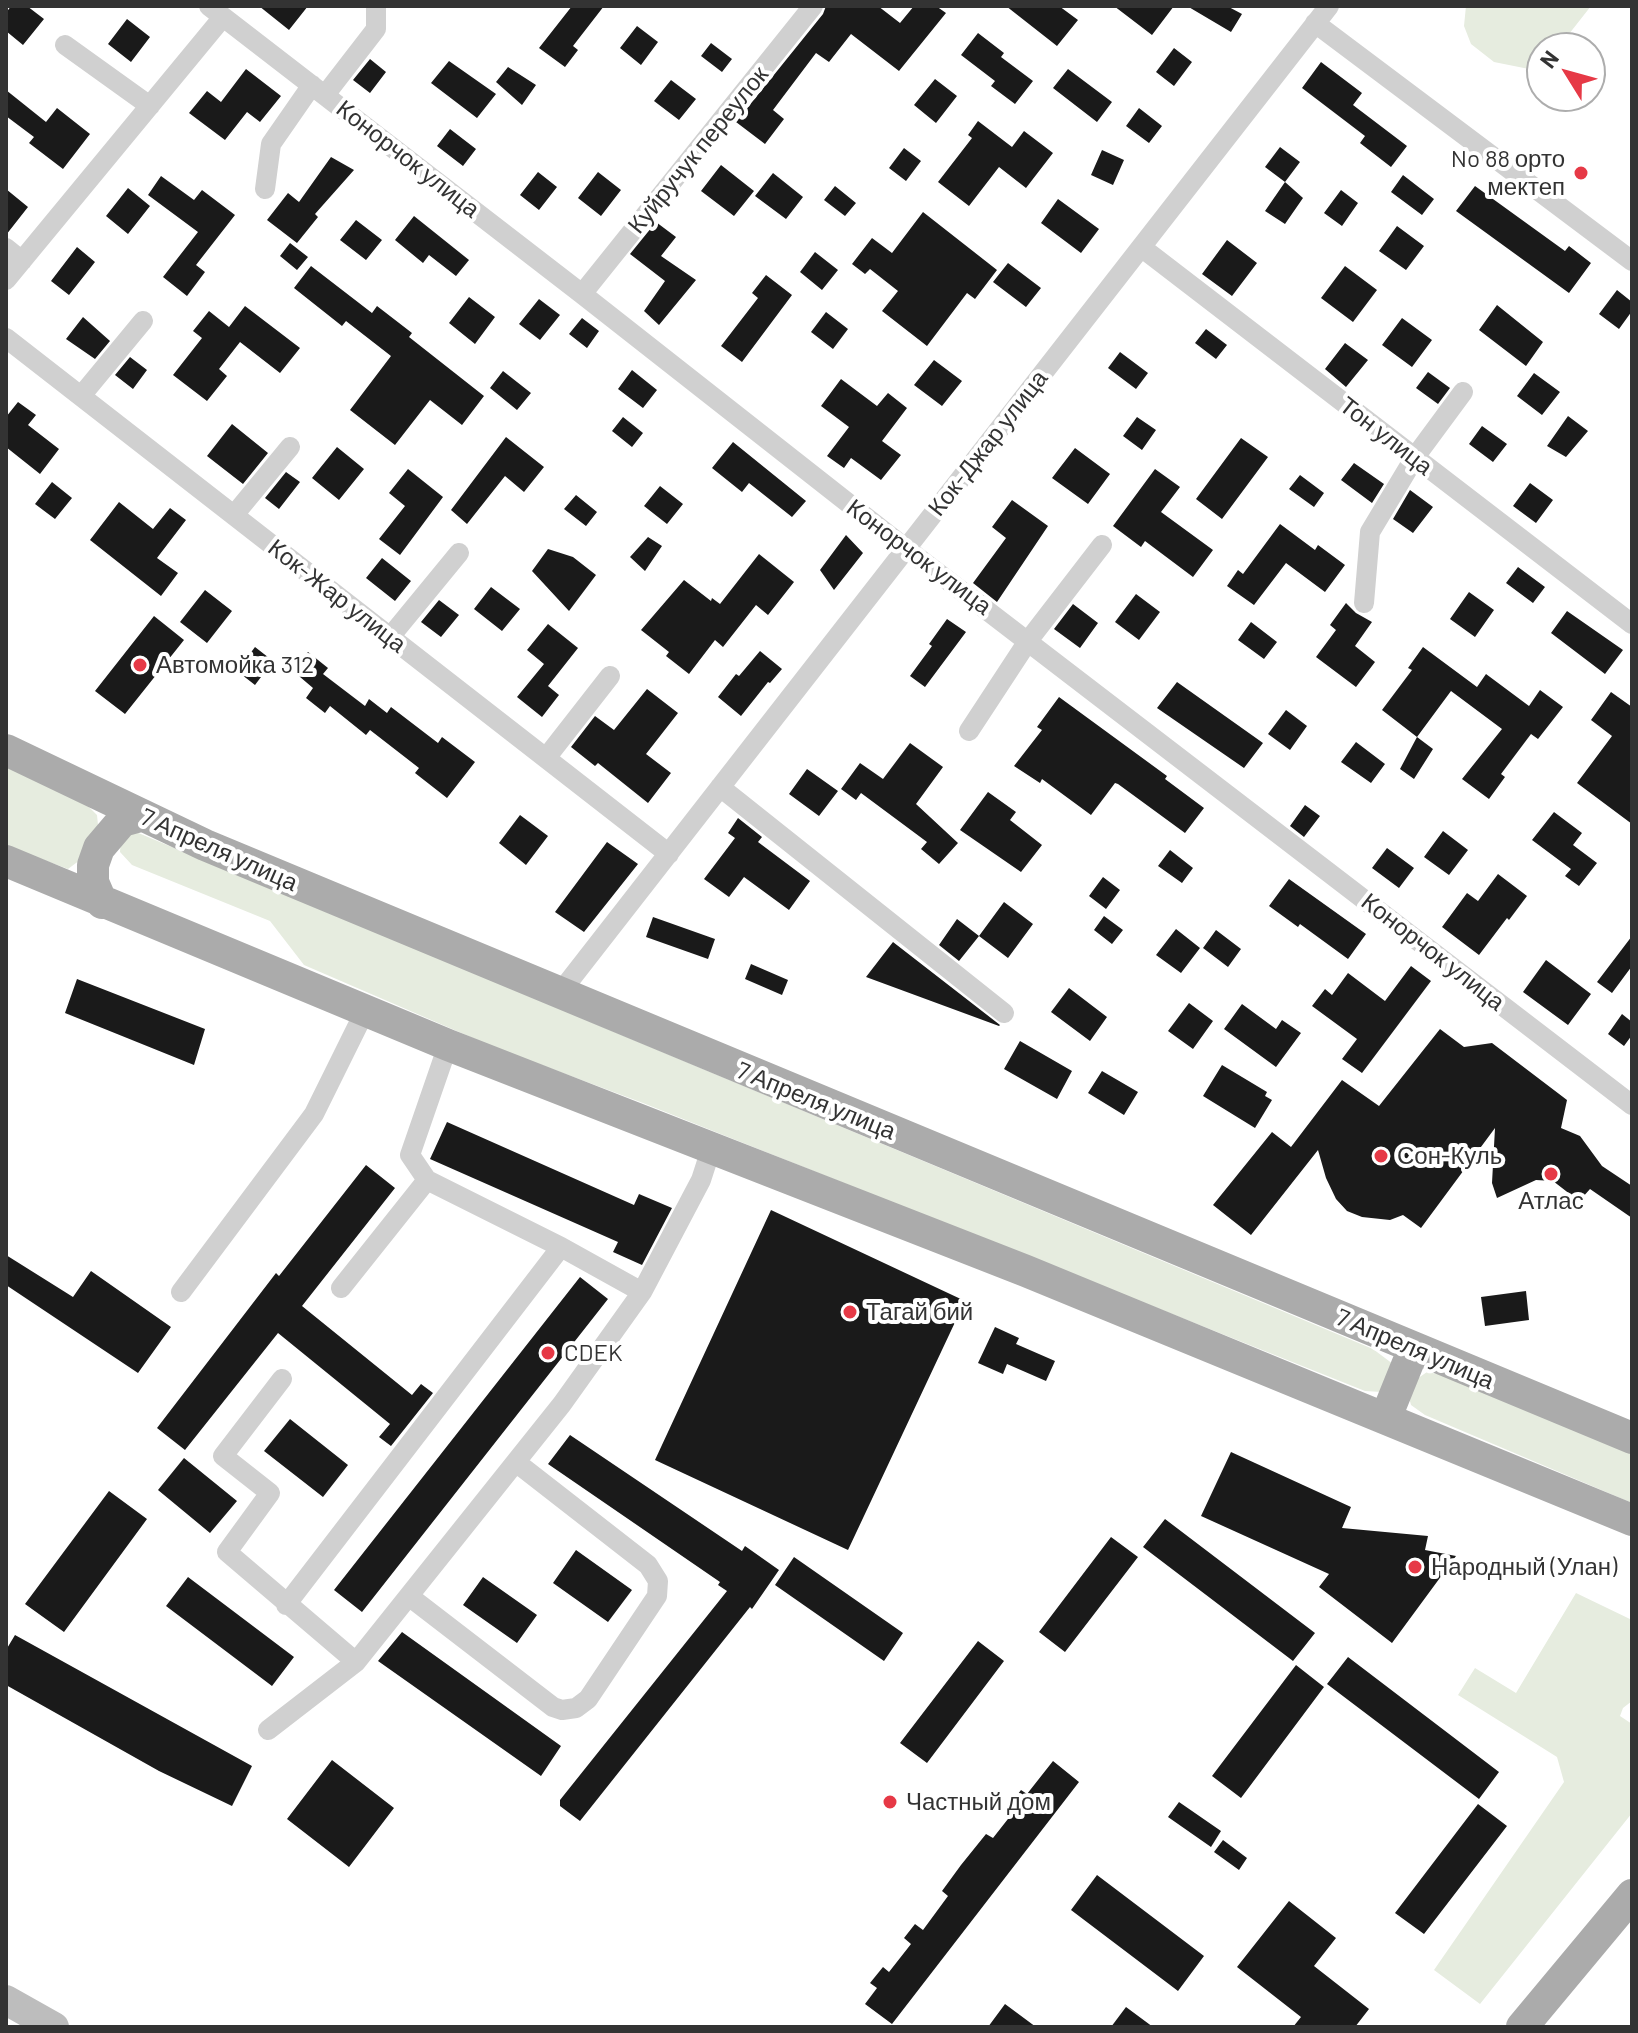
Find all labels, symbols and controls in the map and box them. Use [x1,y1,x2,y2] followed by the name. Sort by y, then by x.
[1526,32,1606,112] north arrow
[1534,45,1563,72] text: N
[622,61,774,239] street label: Куйручук переулок
[331,94,485,224] street label: Конорчок улица
[1451,145,1565,201] place label: No 88 орто мектеп
[1572,164,1590,182] marker: No 88 орто мектеп
[922,364,1054,522] street label: Кок-Джар улица
[1334,391,1438,481] street label: Тон улица
[841,493,997,621] street label: Конорчок улица
[262,533,412,659] street label: Кок-Жар улица
[156,651,314,679] place label: Автомойка 312
[131,656,149,674] marker: Автомойка 312
[136,803,302,897] street label: 7 Апреля улица
[1356,887,1510,1017] street label: Конорчок улица
[732,1056,900,1146] street label: 7 Апреля улица
[1397,1142,1502,1170] place label: Сон-Куль
[1372,1147,1390,1165] marker: Сон-Куль
[1542,1165,1560,1183] marker: Атлас
[1518,1187,1584,1215] place label: Атлас
[866,1298,973,1326] place label: Тагай бий
[841,1303,859,1321] marker: Тагай бий
[1332,1303,1498,1395] street label: 7 Апреля улица
[564,1339,623,1367] place label: CDEK
[539,1344,557,1362] marker: CDEK
[1431,1553,1617,1581] place label: Народный (Улан)
[1406,1558,1424,1576] marker: Народный (Улан)
[906,1788,1051,1816] place label: Частный дом
[881,1793,899,1811] marker: Частный дом

